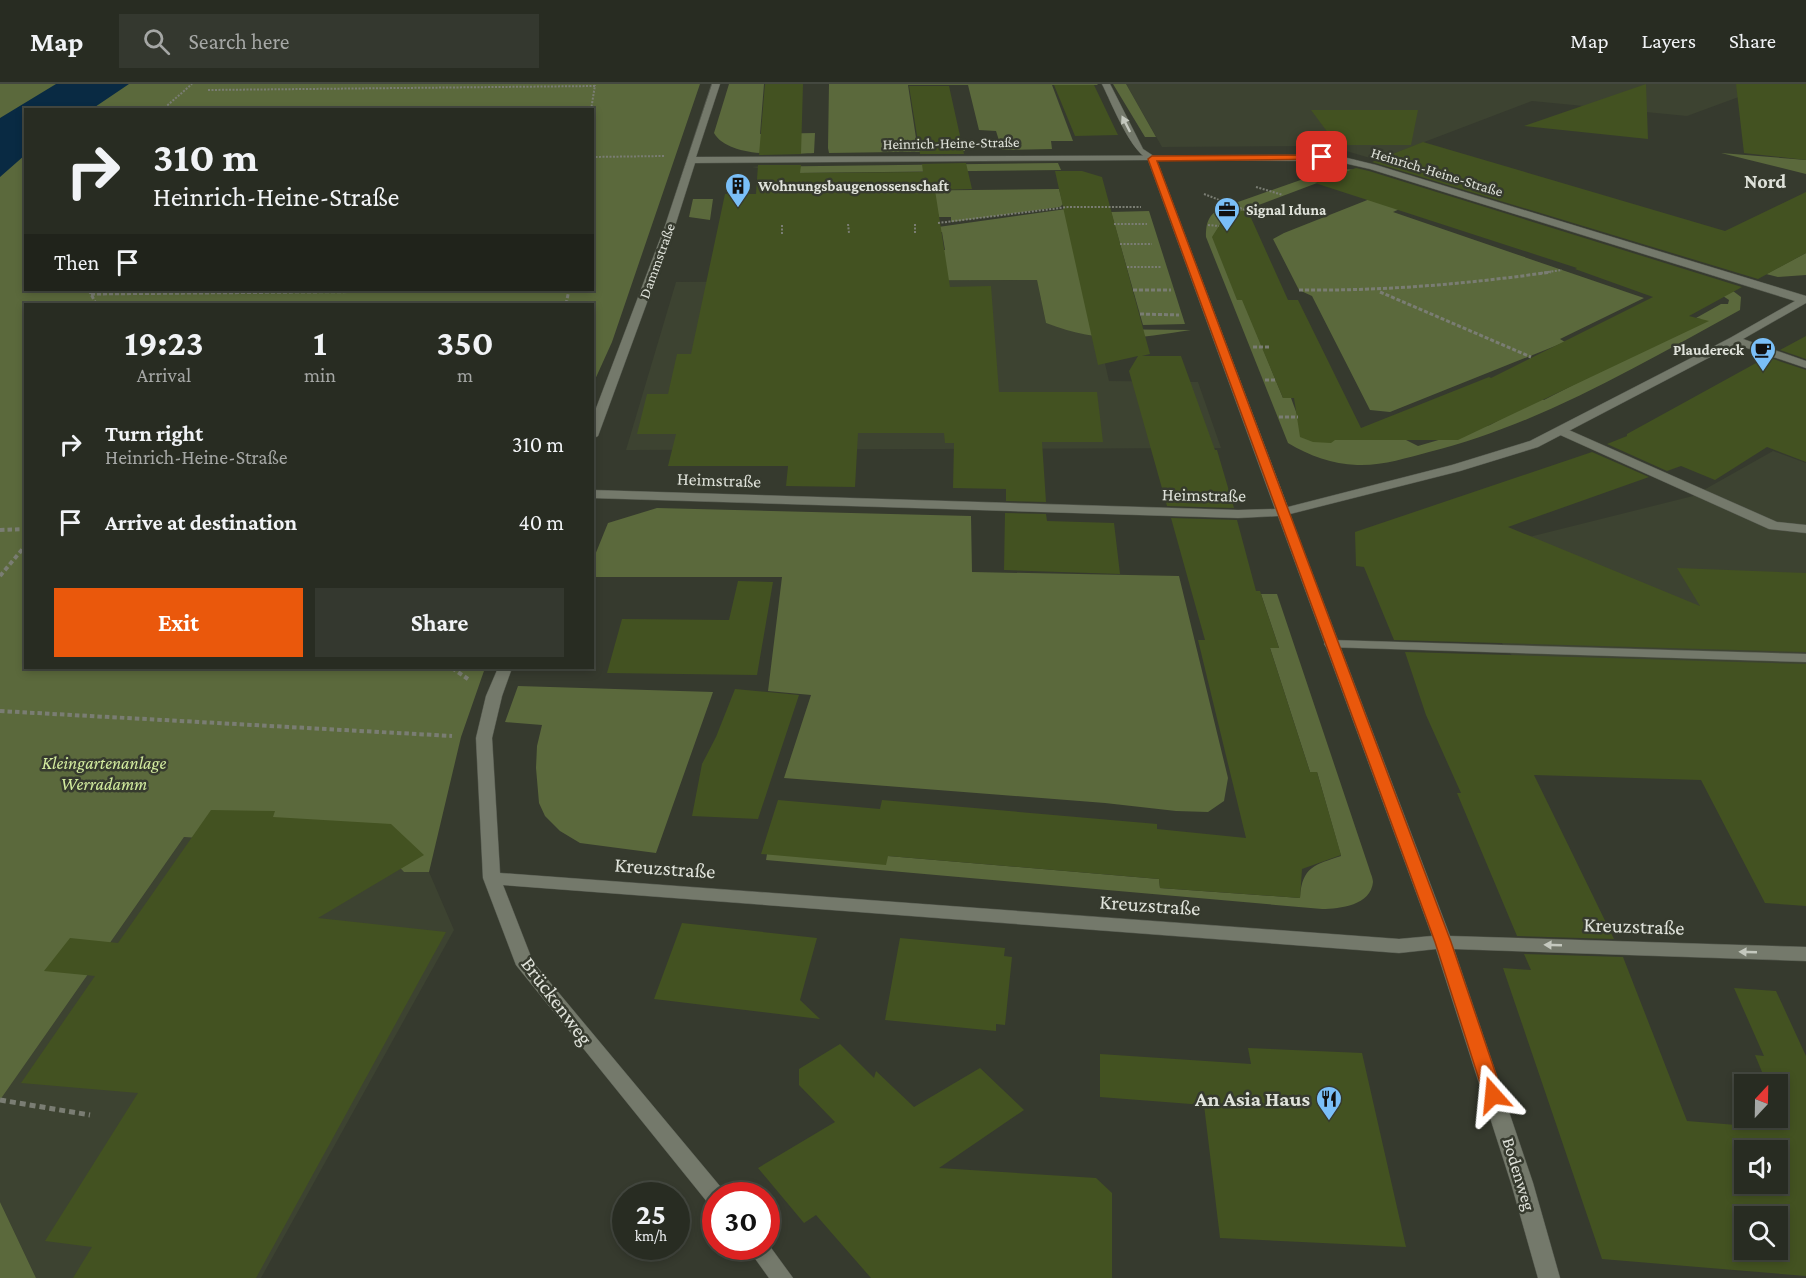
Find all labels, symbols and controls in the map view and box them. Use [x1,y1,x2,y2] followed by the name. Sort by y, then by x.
[119,14,539,68] search box
[140,25,173,58] icon: search
[30,26,83,57] text: Map
[188,29,289,54] text: Search here
[1570,29,1609,53] text: Map
[1642,29,1696,53] text: Layers
[1729,29,1776,53] text: Share
[1122,115,1131,132] one-way arrow
[1296,131,1347,182] pin
[54,132,132,210] icon: right
[153,133,258,180] text: 310 m
[882,134,1020,152] street label: Heinrich-Heine-Straße
[1305,140,1338,173] icon: arrive
[1369,144,1505,200] street label: Heinrich-Heine-Straße
[1744,170,1786,192] district label: Nord
[723,171,753,209] building icon: Wohnungsbaugenossenschaft
[757,178,949,194] place label: Wohnungsbaugenossenschaft
[153,182,399,212] text: Heinrich-Heine-Straße
[1212,195,1242,233] office icon: Signal Iduna
[1246,202,1327,218] place label: Signal Iduna
[636,221,678,301] street label: Dammstraße
[111,246,144,279] icon: arrive
[54,250,99,275] text: Then
[124,323,204,363] text: 19:23
[313,323,327,363] text: 1
[436,323,494,363] text: 350
[1748,335,1778,373] cafe icon: Plaudereck
[1673,342,1745,358] place label: Plaudereck
[137,364,191,386] text: Arrival
[304,364,336,386] text: min
[457,364,473,386] text: m
[105,421,203,446] text: Turn right
[54,428,87,461] icon: right
[512,432,564,457] text: 310 m
[105,446,288,468] text: Heinrich-Heine-Straße
[677,469,762,491] street label: Heimstraße
[1162,484,1246,506] street label: Heimstraße
[54,506,87,539] icon: arrive
[105,510,297,535] text: Arrive at destination
[519,510,564,535] text: 40 m
[54,588,303,657] button: Exit
[315,588,564,657] button: Share
[42,753,166,794] park label: Kleingartenanlage Werradamm
[614,852,716,884] street label: Kreuzstraße
[1099,889,1201,921] street label: Kreuzstraße
[1583,912,1685,940] street label: Kreuzstraße
[1543,941,1562,950] one-way arrow
[1738,948,1757,957] one-way arrow
[516,952,598,1050] street label: Brückenweg
[1461,1063,1525,1127] position arrow
[1734,1074,1788,1128] north arrow
[1734,1074,1788,1260] map controls
[1314,1084,1344,1122] restaurant icon: An Asia Haus
[1194,1087,1310,1111] place label: An Asia Haus
[1498,1135,1540,1213] street label: Bodenweg
[1734,1140,1788,1194] button: sound
[702,1182,780,1260] speed limit sign: 30
[636,1197,666,1230] text: 25
[1734,1206,1788,1260] button: search
[635,1228,667,1244] text: km/h

